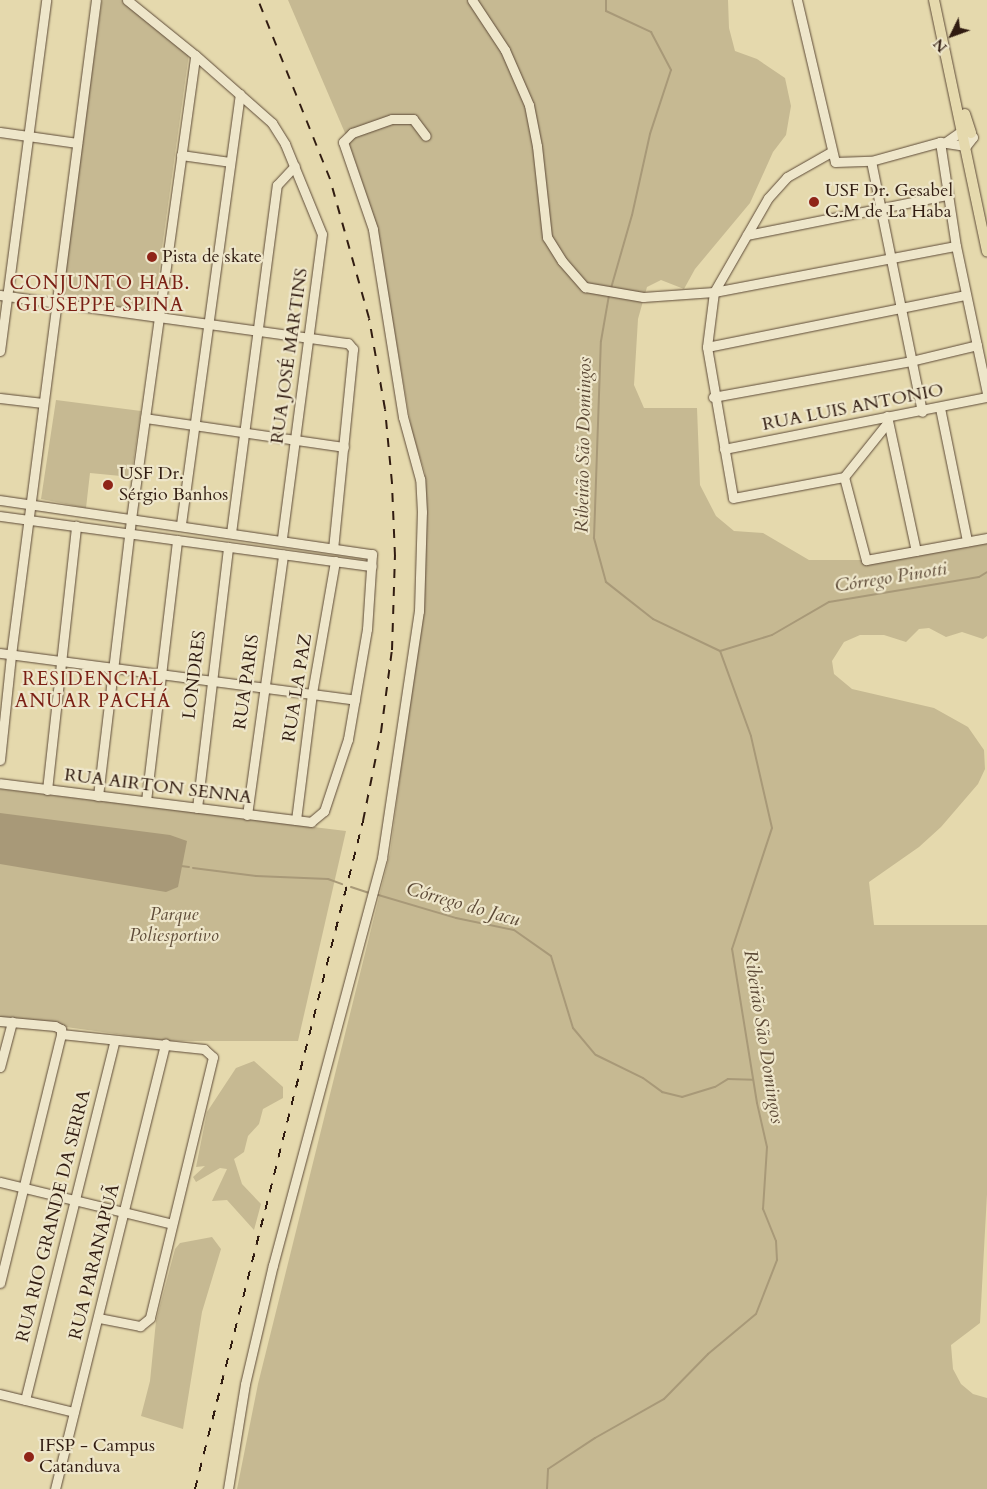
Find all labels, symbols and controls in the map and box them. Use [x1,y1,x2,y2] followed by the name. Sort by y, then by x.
[927,10,977,60] north arrow
[929,34,952,56] text: N
[825,181,953,223] place label: USF Dr. Gesabel C.M de La Haba
[807,195,821,209] marker: USF Dr. Gesabel C.M de La Haba
[162,246,262,268] place label: Pista de skate
[146,251,158,263] marker: Pista de skate
[267,267,313,445] street label: RUA JOSÉ MARTINS
[8,273,192,317] district label: CONJUNTO HAB. GIUSEPPE SPINA
[571,357,597,533] water label: Ribeirão São Domingos
[760,380,946,436] street label: RUA LUIS ANTONIO
[119,464,228,506] place label: USF Dr. Sérgio Banhos
[101,478,115,492] marker: USF Dr. Sérgio Banhos
[833,558,949,598] water label: Córrego Pinotti
[179,630,211,720] street label: LONDRES
[279,632,317,744] street label: RUA LA PAZ
[230,633,264,731] street label: RUA PARIS
[13,669,173,713] district label: RESIDENCIAL ANUAR PACHÁ
[63,765,253,809] street label: RUA AIRTON SENNA
[404,878,522,932] water label: Córrego do Jacu
[129,905,219,948] park label: Parque Poliesportivo
[738,948,788,1126] water label: Ribeirão São Domingos
[12,1088,96,1344] street label: RUA RIO GRANDE DA SERRA
[65,1182,125,1342] street label: RUA PARANAPUÃ
[39,1436,155,1478] place label: IFSP - Campus Catanduva
[23,1451,35,1463] marker: IFSP - Campus Catanduva

